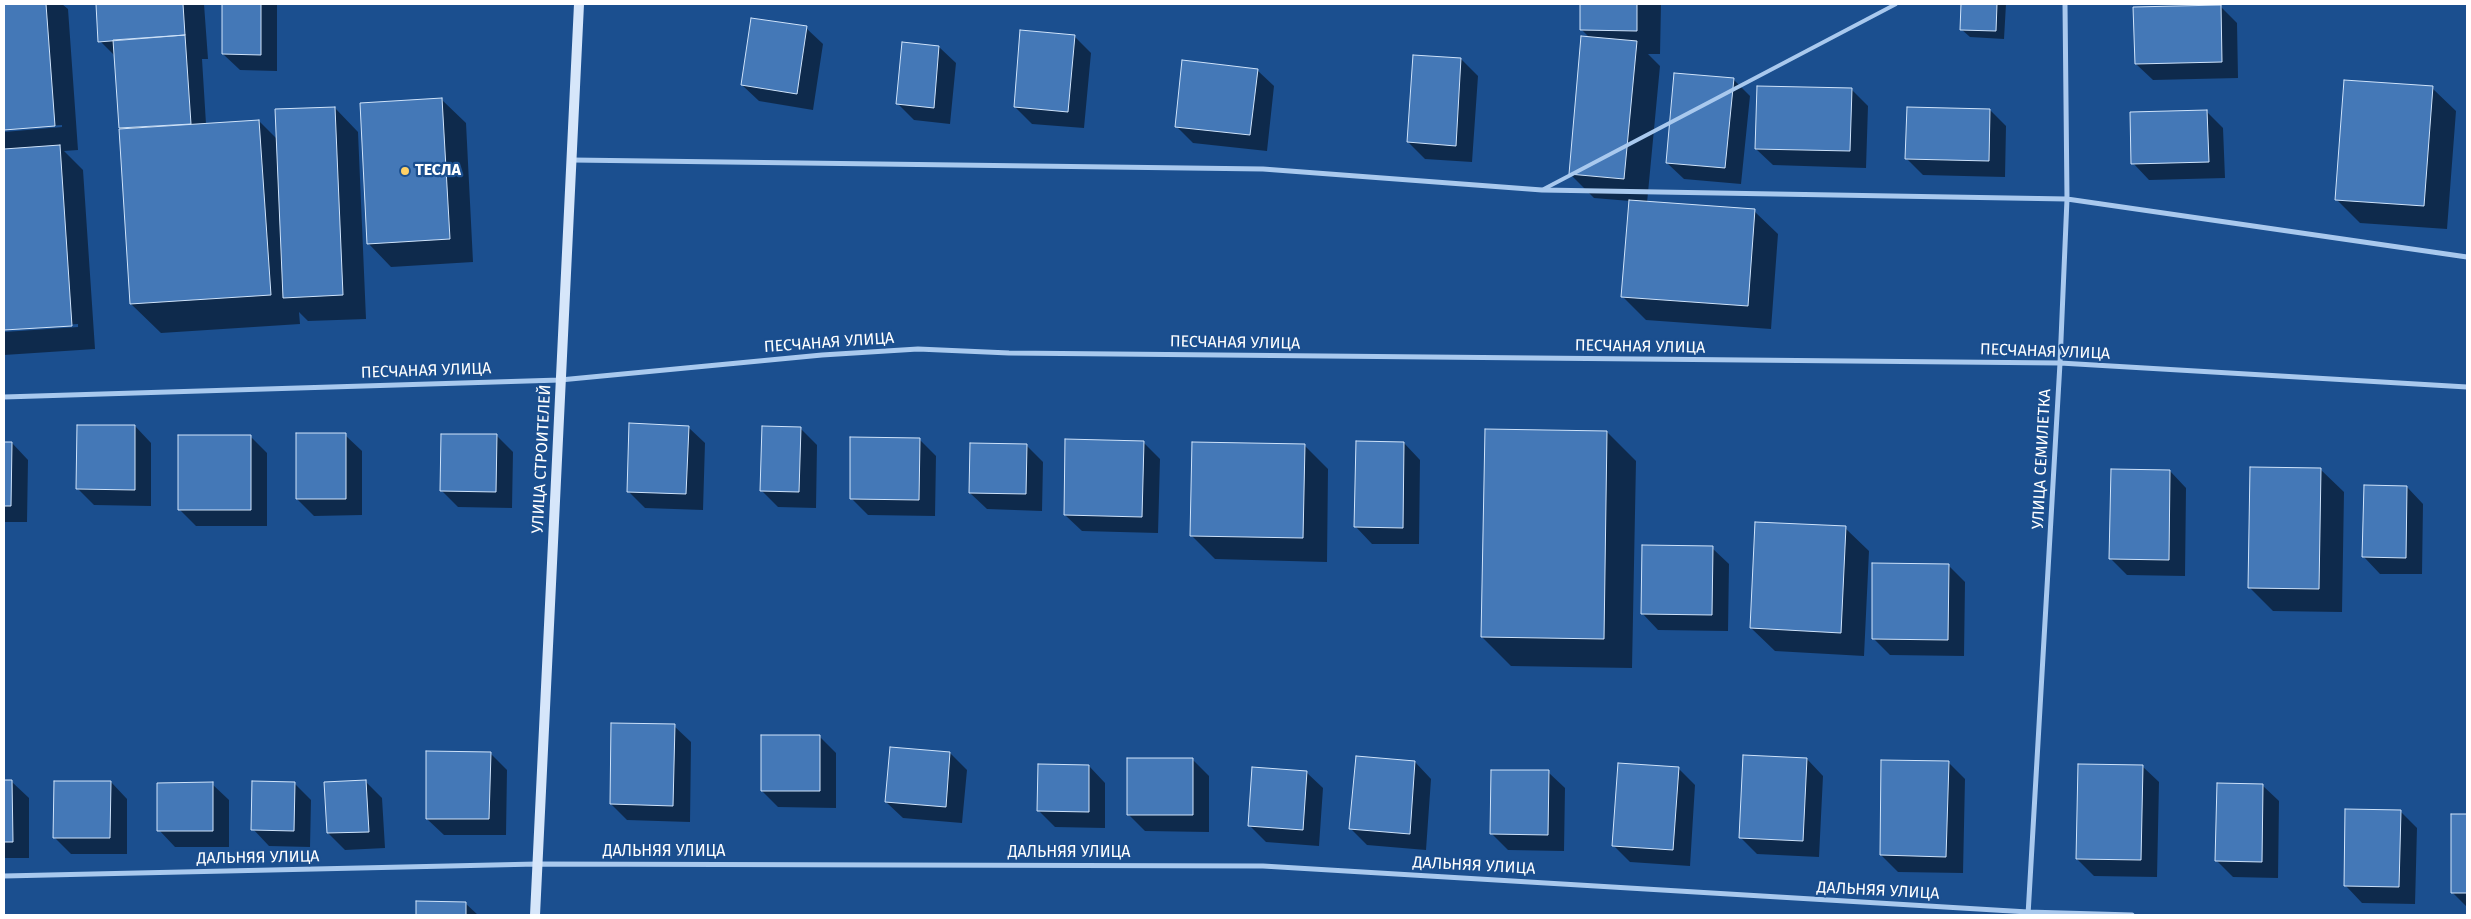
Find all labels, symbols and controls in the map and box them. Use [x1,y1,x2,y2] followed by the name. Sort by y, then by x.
[415,161,461,181] place label: ТЕСЛА
[399,165,411,177] marker: ТЕСЛА
[763,329,895,357] street label: ПЕСЧАНАЯ УЛИЦА
[1170,332,1300,354] street label: ПЕСЧАНАЯ УЛИЦА
[1575,336,1705,358] street label: ПЕСЧАНАЯ УЛИЦА
[1979,340,2111,364] street label: ПЕСЧАНАЯ УЛИЦА
[360,359,492,383] street label: ПЕСЧАНАЯ УЛИЦА
[529,384,555,534] street label: УЛИЦА СТРОИТЕЛЕЙ
[2029,388,2055,530] street label: УЛИЦА СЕМИЛЕТКА
[603,842,725,862] street label: ДАЛЬНЯЯ УЛИЦА
[1008,843,1130,863] street label: ДАЛЬНЯЯ УЛИЦА
[196,847,320,869] street label: ДАЛЬНЯЯ УЛИЦА
[1412,853,1536,879] street label: ДАЛЬНЯЯ УЛИЦА
[1816,878,1940,904] street label: ДАЛЬНЯЯ УЛИЦА

